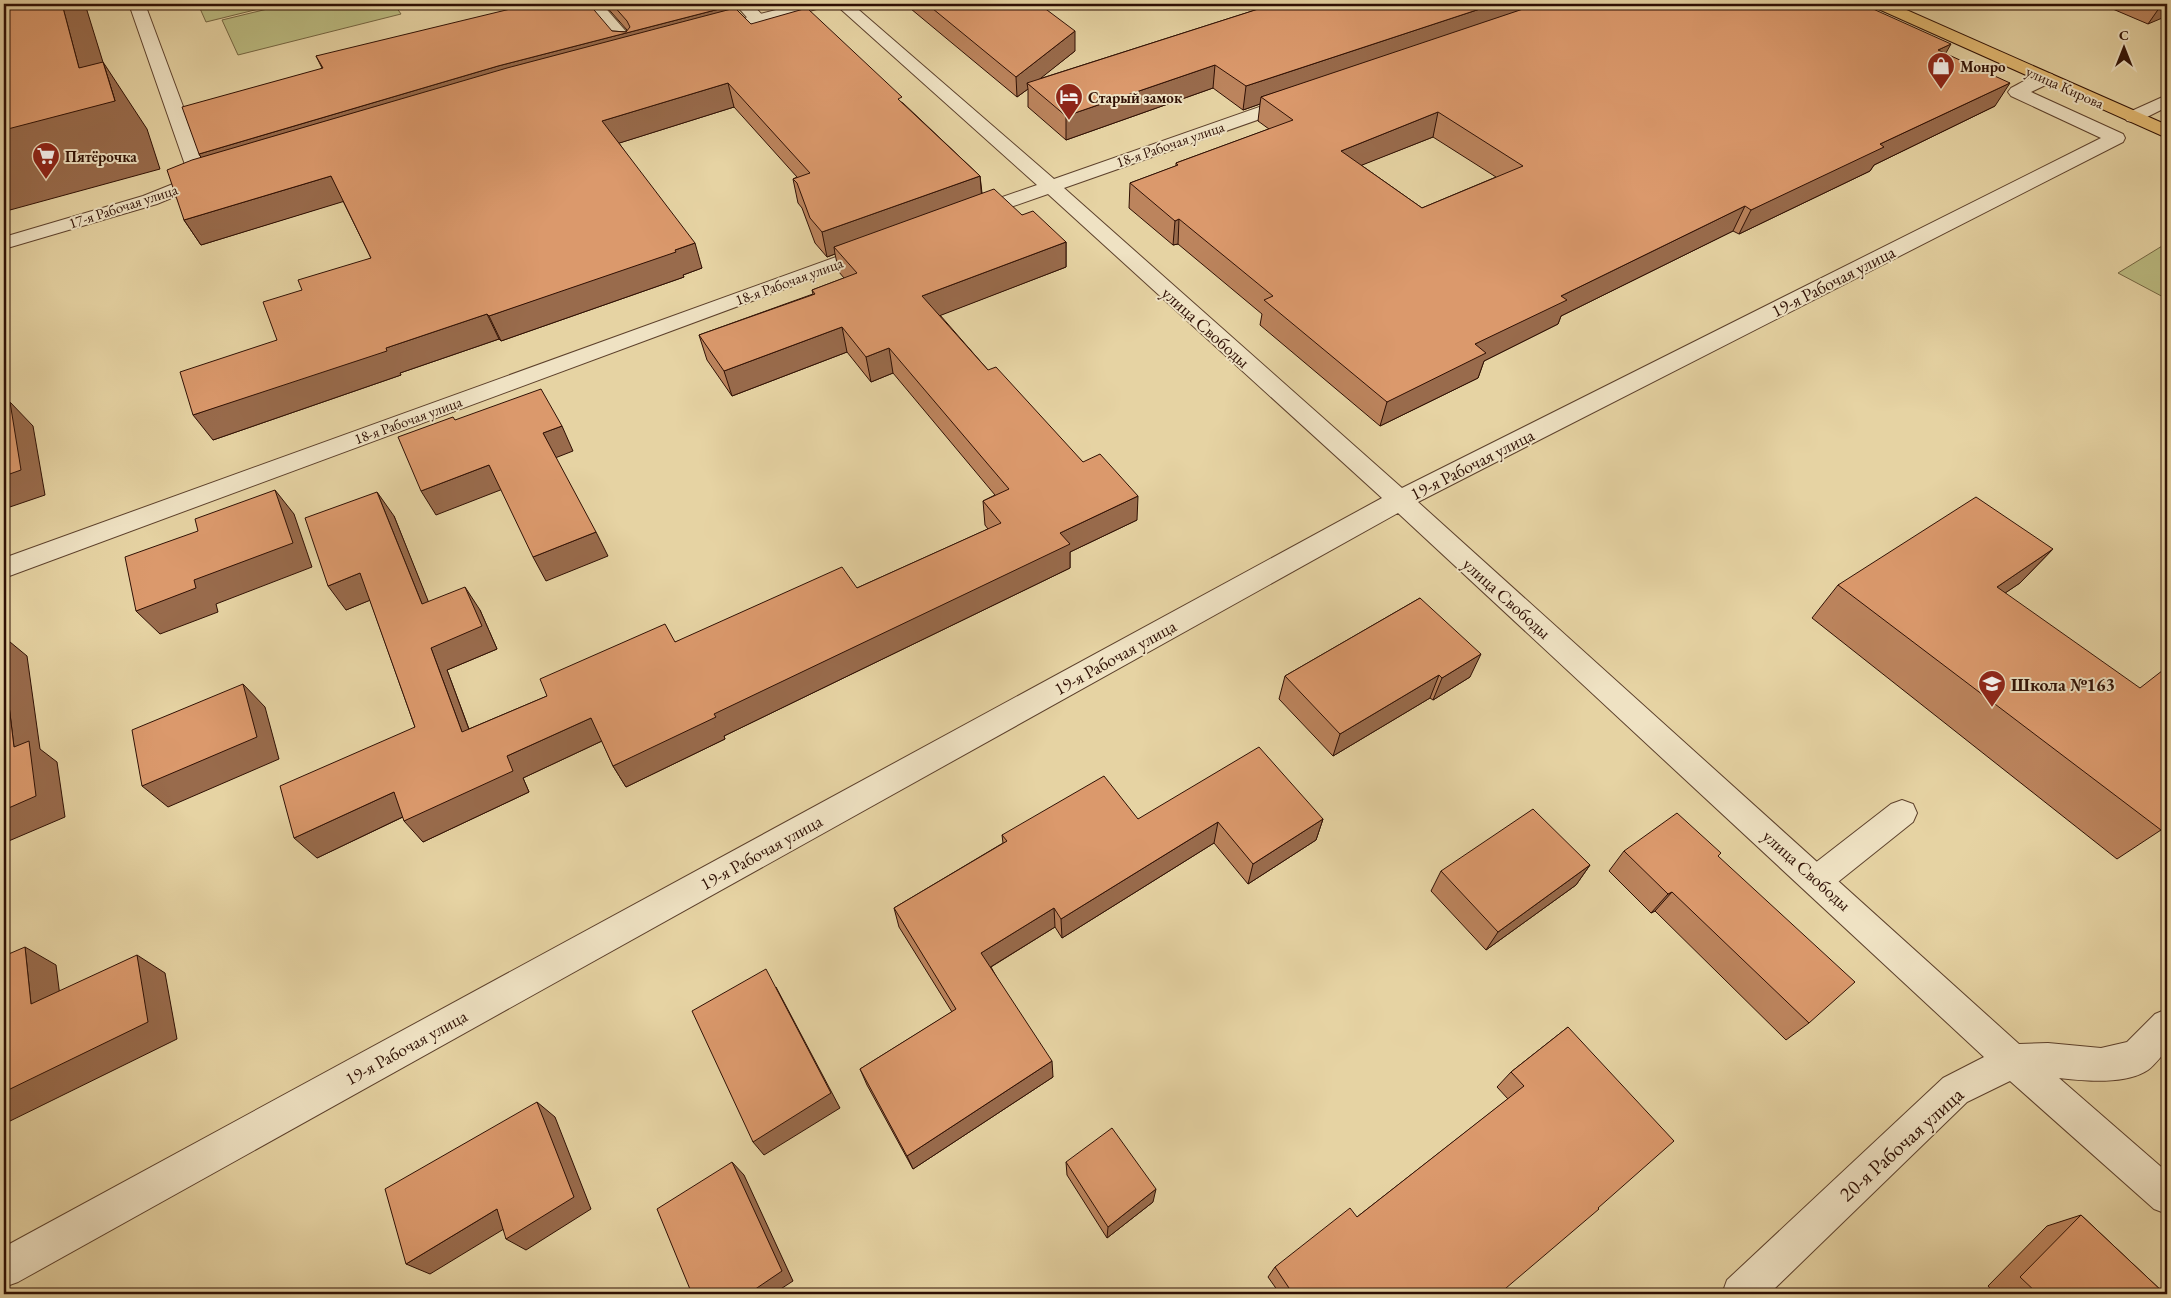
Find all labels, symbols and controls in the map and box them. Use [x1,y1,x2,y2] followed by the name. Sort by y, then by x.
[2098,22,2148,72] north arrow
[2119,26,2129,44] text: С
[1926,51,1956,90] shop icon: Монро
[1960,57,2006,76] place label: Монро
[2023,61,2107,113] street label: улица Кирова
[1054,82,1084,121] hotel icon: Старый замок
[1088,88,1183,107] place label: Старый замок
[1113,117,1227,171] street label: 18-я Рабочая улица
[31,141,61,180] supermarket icon: Пятёрочка
[65,147,137,166] place label: Пятёрочка
[66,179,180,233] street label: 17-я Рабочая улица
[1767,239,1900,322] street label: 19-я Рабочая улица
[732,253,846,309] street label: 18-я Рабочая улица
[1157,281,1255,373] street label: улица Свободы
[351,392,465,448] street label: 18-я Рабочая улица
[1406,422,1539,505] street label: 19-я Рабочая улица
[1458,552,1556,644] street label: улица Свободы
[1050,614,1181,700] street label: 19-я Рабочая улица
[1977,669,2007,708] school or university icon: Школа №163
[2011,673,2115,696] place label: Школа №163
[696,809,827,895] street label: 19-я Рабочая улица
[1758,824,1856,916] street label: улица Свободы
[341,1004,472,1090] street label: 19-я Рабочая улица
[1833,1080,1970,1207] street label: 20-я Рабочая улица

